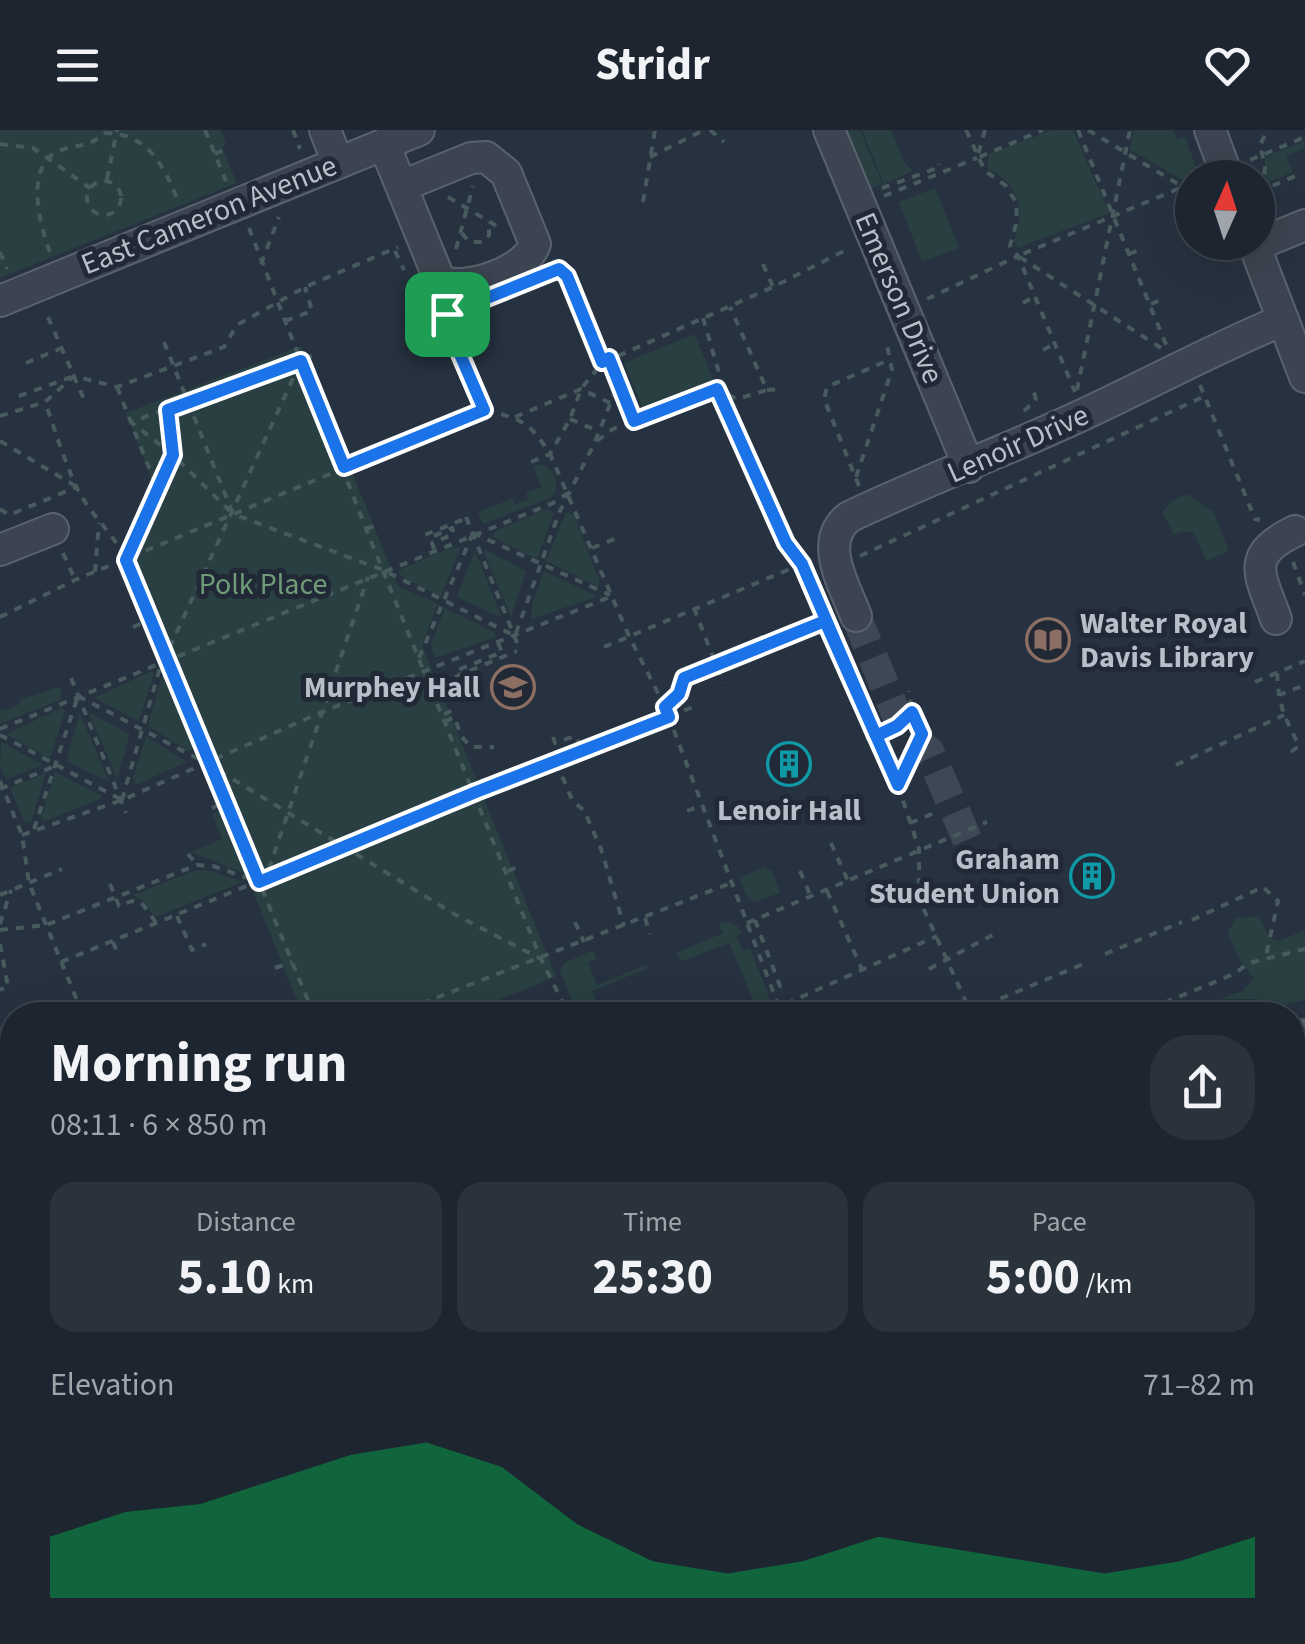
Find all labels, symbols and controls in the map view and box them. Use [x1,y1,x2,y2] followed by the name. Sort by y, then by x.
[595,33,710,97] text: Stridr
[50,38,105,93] icon: menu
[1200,38,1255,93] icon: heart
[75,144,343,286] street label: East Cameron Avenue
[1175,160,1275,260] north arrow
[1175,160,1275,260] map controls
[844,206,954,390] street label: Emerson Drive
[405,272,490,357] pin
[420,287,475,342] icon: arrive
[940,394,1096,494] street label: Lenoir Drive
[199,563,327,606] park label: Polk Place
[1080,602,1254,679] place label: Walter Royal Davis Library
[1025,617,1071,663] library icon: Walter Royal Davis Library
[490,664,536,710] school or university icon: Murphey Hall
[304,666,480,709] place label: Murphey Hall
[766,741,812,787] building icon: Lenoir Hall
[717,789,861,832] place label: Lenoir Hall
[869,838,1060,915] place label: Graham Student Union
[1069,853,1115,899] building icon: Graham Student Union
[50,1025,347,1103] text: Morning run
[1150,1035,1255,1140] button: share
[50,1102,268,1148] text: 08:11 · 6 × 850 m
[196,1202,296,1242] text: Distance
[623,1202,682,1242] text: Time
[1032,1202,1087,1242] text: Pace
[177,1242,272,1313] text: 5.10
[592,1242,713,1313] text: 25:30
[986,1242,1080,1313] text: 5:00
[272,1264,314,1304] text: km
[1080,1264,1133,1304] text: /km
[50,1362,175,1408] text: Elevation
[1143,1362,1255,1408] text: 71–82 m

